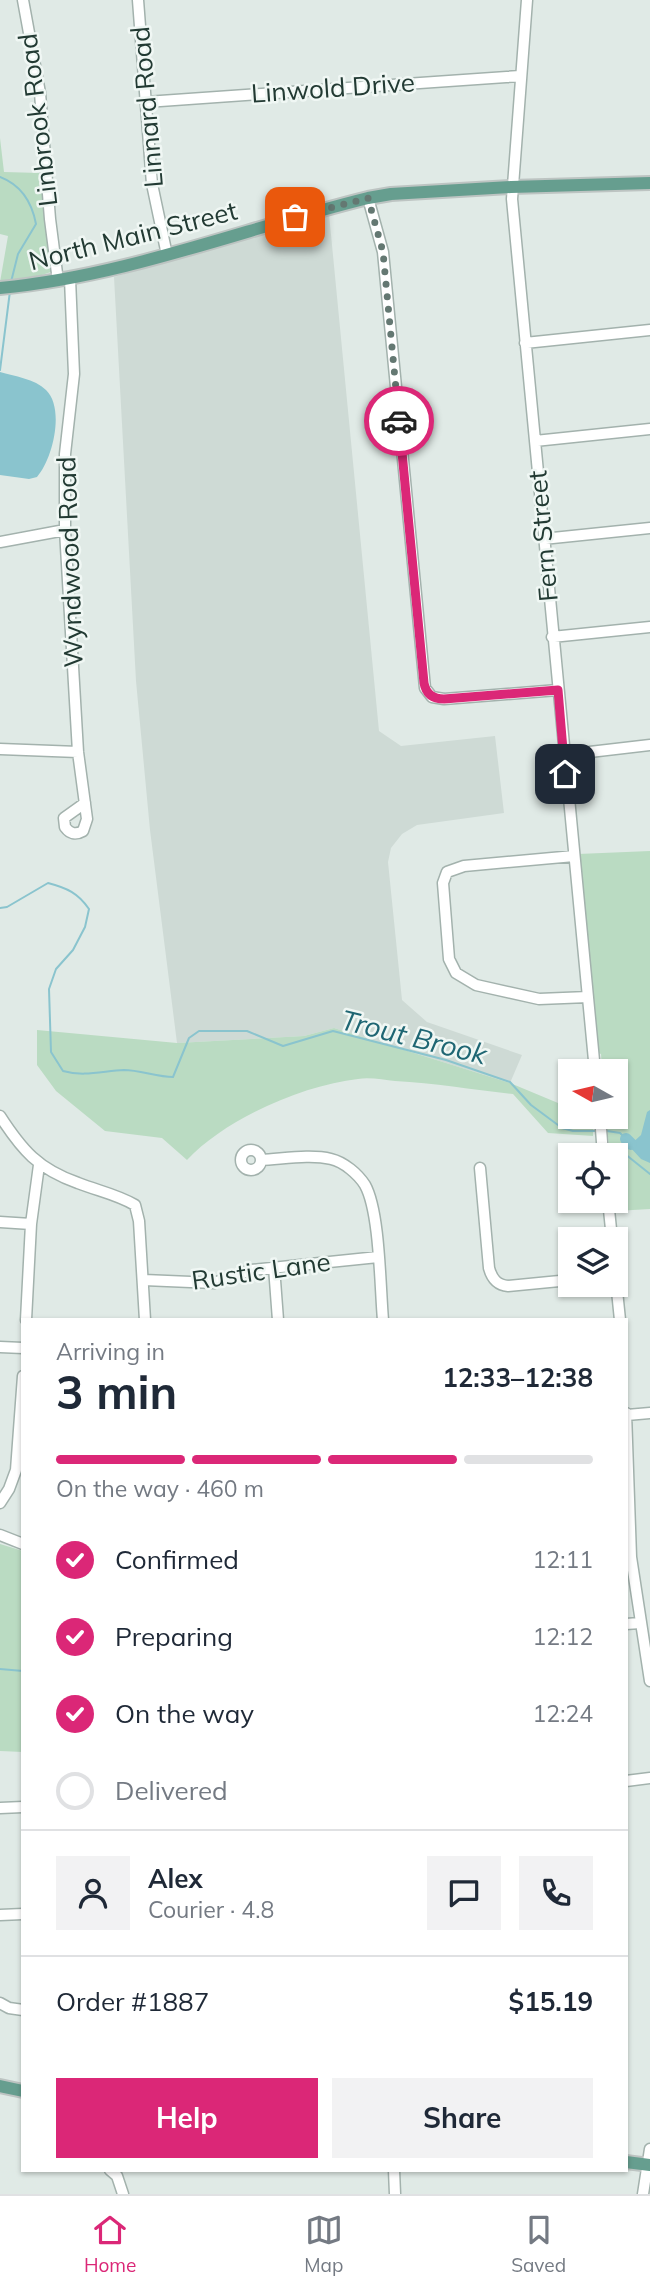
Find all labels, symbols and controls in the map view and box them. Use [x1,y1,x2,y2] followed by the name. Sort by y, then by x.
[123,25,170,189] street label: Linnard Road
[11,32,64,208] street label: Linbrook Road
[250,65,416,110] street label: Linwold Drive
[265,187,325,247] pin
[25,194,240,277] street label: North Main Street
[276,198,314,236] icon: bag
[364,386,434,456] courier
[380,402,418,440] icon: car
[49,456,90,668] street label: Wyndwood Road
[520,469,565,603] street label: Fern Street
[535,744,595,804] pin
[546,755,584,793] icon: home
[337,1001,492,1072] water label: Trout Brook
[558,1059,628,1129] north arrow
[558,1059,628,1297] map controls
[558,1143,628,1213] button: locate
[558,1227,628,1297] button: layers
[189,1244,332,1297] street label: Rustic Lane
[56,1337,165,1366] text: Arriving in
[442,1361,593,1394] text: 12:33–12:38
[56,1363,177,1421] text: 3 min
[56,1474,264,1503] text: On the way · 460 m
[56,1541,94,1579] icon: check
[115,1543,239,1576] text: Confirmed
[533,1545,593,1574] text: 12:11
[56,1618,94,1656] icon: check
[115,1620,233,1653] text: Preparing
[533,1622,593,1651] text: 12:12
[56,1695,94,1733] icon: check
[115,1697,254,1730] text: On the way
[533,1699,593,1728] text: 12:24
[115,1774,228,1807] text: Delivered
[56,1856,130,1930] button: person
[427,1856,501,1930] button: chat
[519,1856,593,1930] button: phone
[148,1862,203,1895] text: Alex
[148,1895,274,1924] text: Courier · 4.8
[56,1985,209,2018] text: Order #1887
[509,1985,593,2018] text: $15.19
[56,2078,318,2158] button: Help
[332,2078,593,2158] button: Share
[84,2211,136,2277] tab: Home
[304,2211,343,2277] tab: Map
[511,2211,566,2277] tab: Saved

